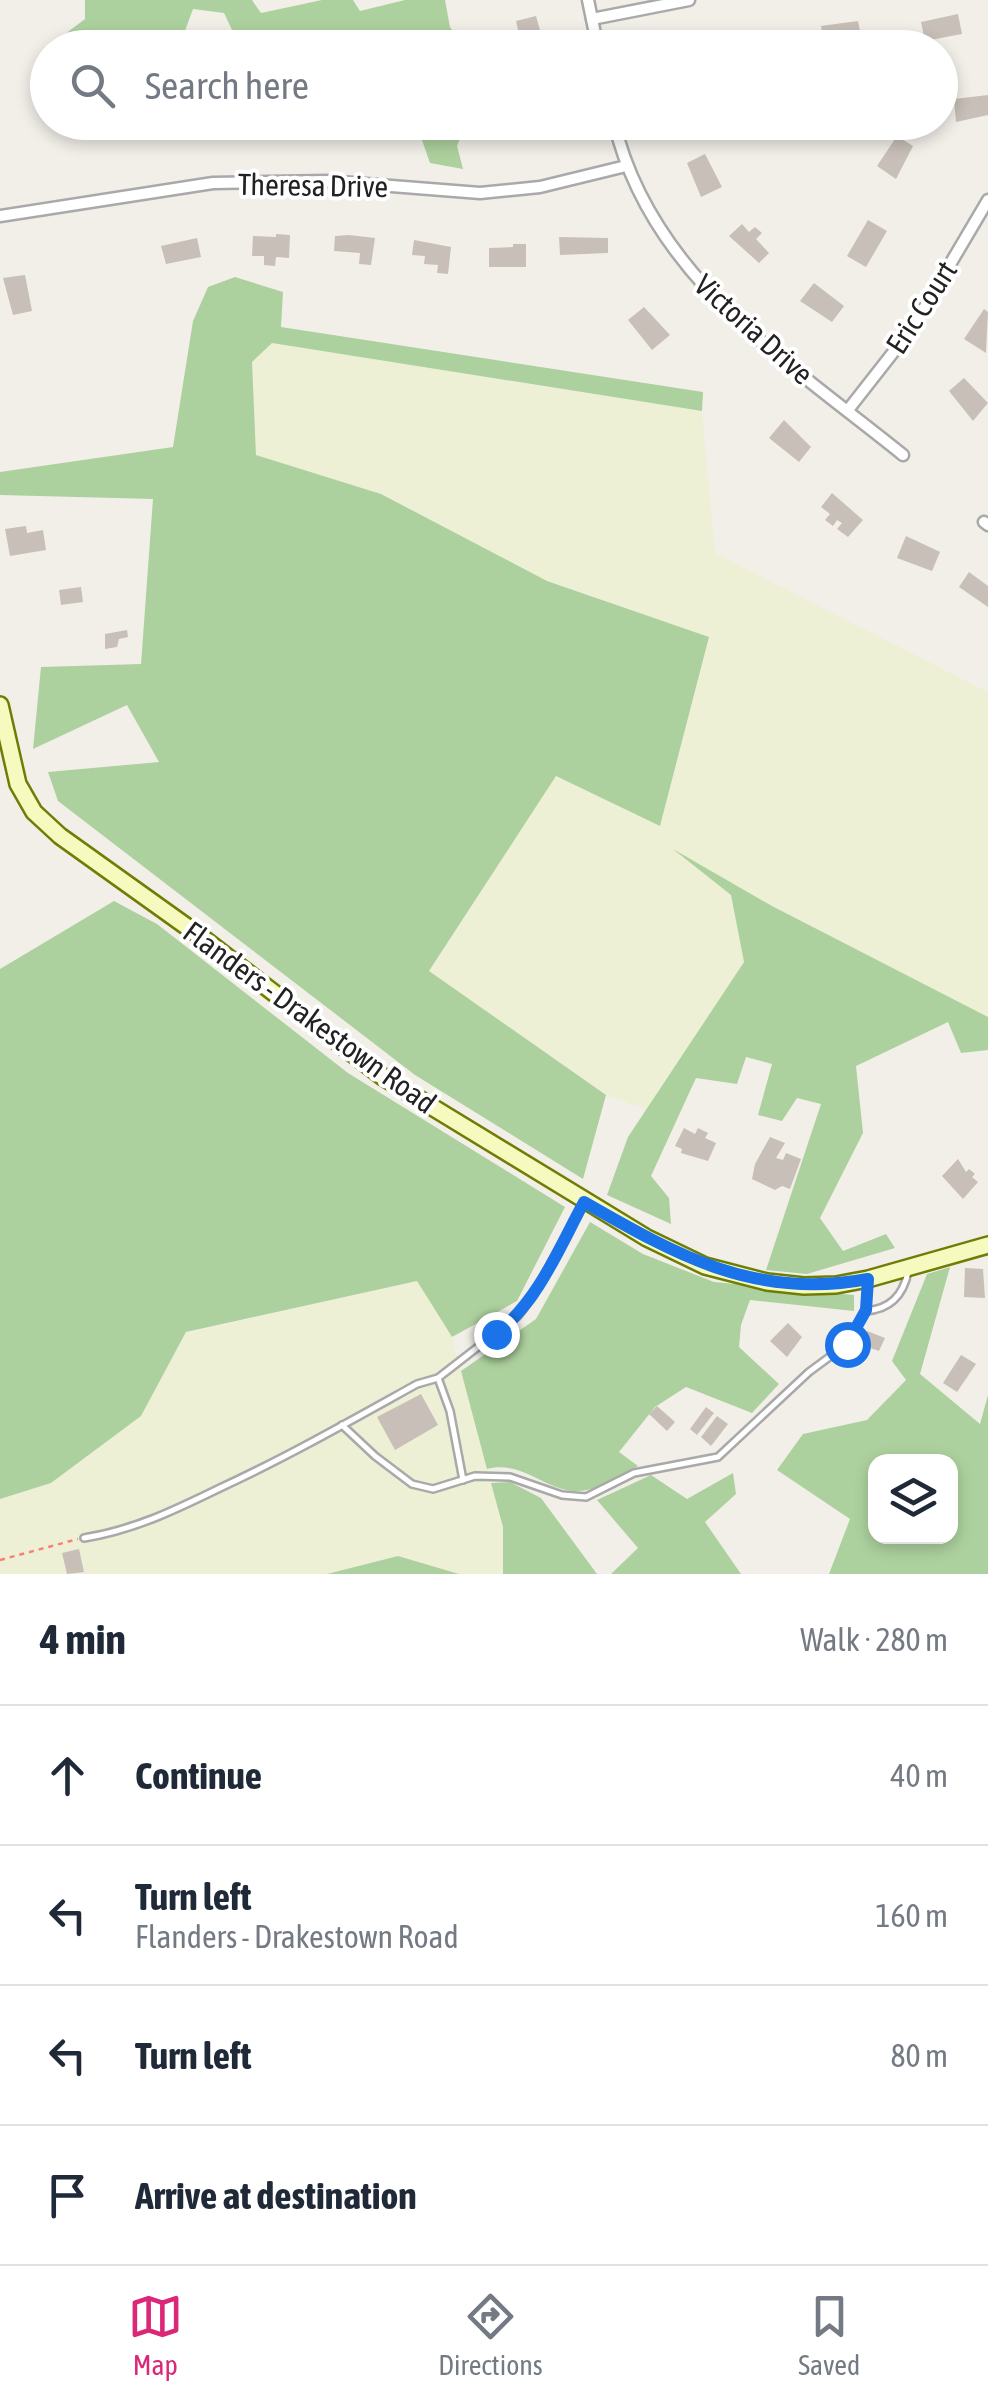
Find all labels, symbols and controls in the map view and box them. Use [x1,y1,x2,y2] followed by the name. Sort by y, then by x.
[30,30,958,140] search box
[65,58,120,113] icon: search
[145,64,309,107] text: Search here
[238,167,388,203] street label: Theresa Drive
[879,255,963,359] street label: Eric Court
[688,267,820,391] street label: Victoria Drive
[177,914,443,1120] street label: Flanders - Drakestown Road
[474,1312,520,1358] route end
[825,1322,871,1368] route start
[868,1454,958,1544] map controls
[868,1454,958,1544] button: layers
[40,1615,126,1663] text: 4 min
[800,1621,948,1658] text: Walk · 280 m
[40,1748,95,1803] icon: ahead
[135,1754,262,1797] text: Continue
[890,1757,948,1794] text: 40 m
[135,1875,251,1918] text: Turn left
[40,1888,95,1943] icon: left
[875,1897,948,1934] text: 160 m
[135,1918,459,1955] text: Flanders - Drakestown Road
[40,2028,95,2083] icon: left
[135,2034,251,2077] text: Turn left
[890,2037,948,2074] text: 80 m
[40,2168,95,2223] icon: arrive
[135,2174,417,2217] text: Arrive at destination
[128,2289,183,2381] tab: Map
[438,2289,543,2381] tab: Directions
[798,2289,860,2381] tab: Saved

